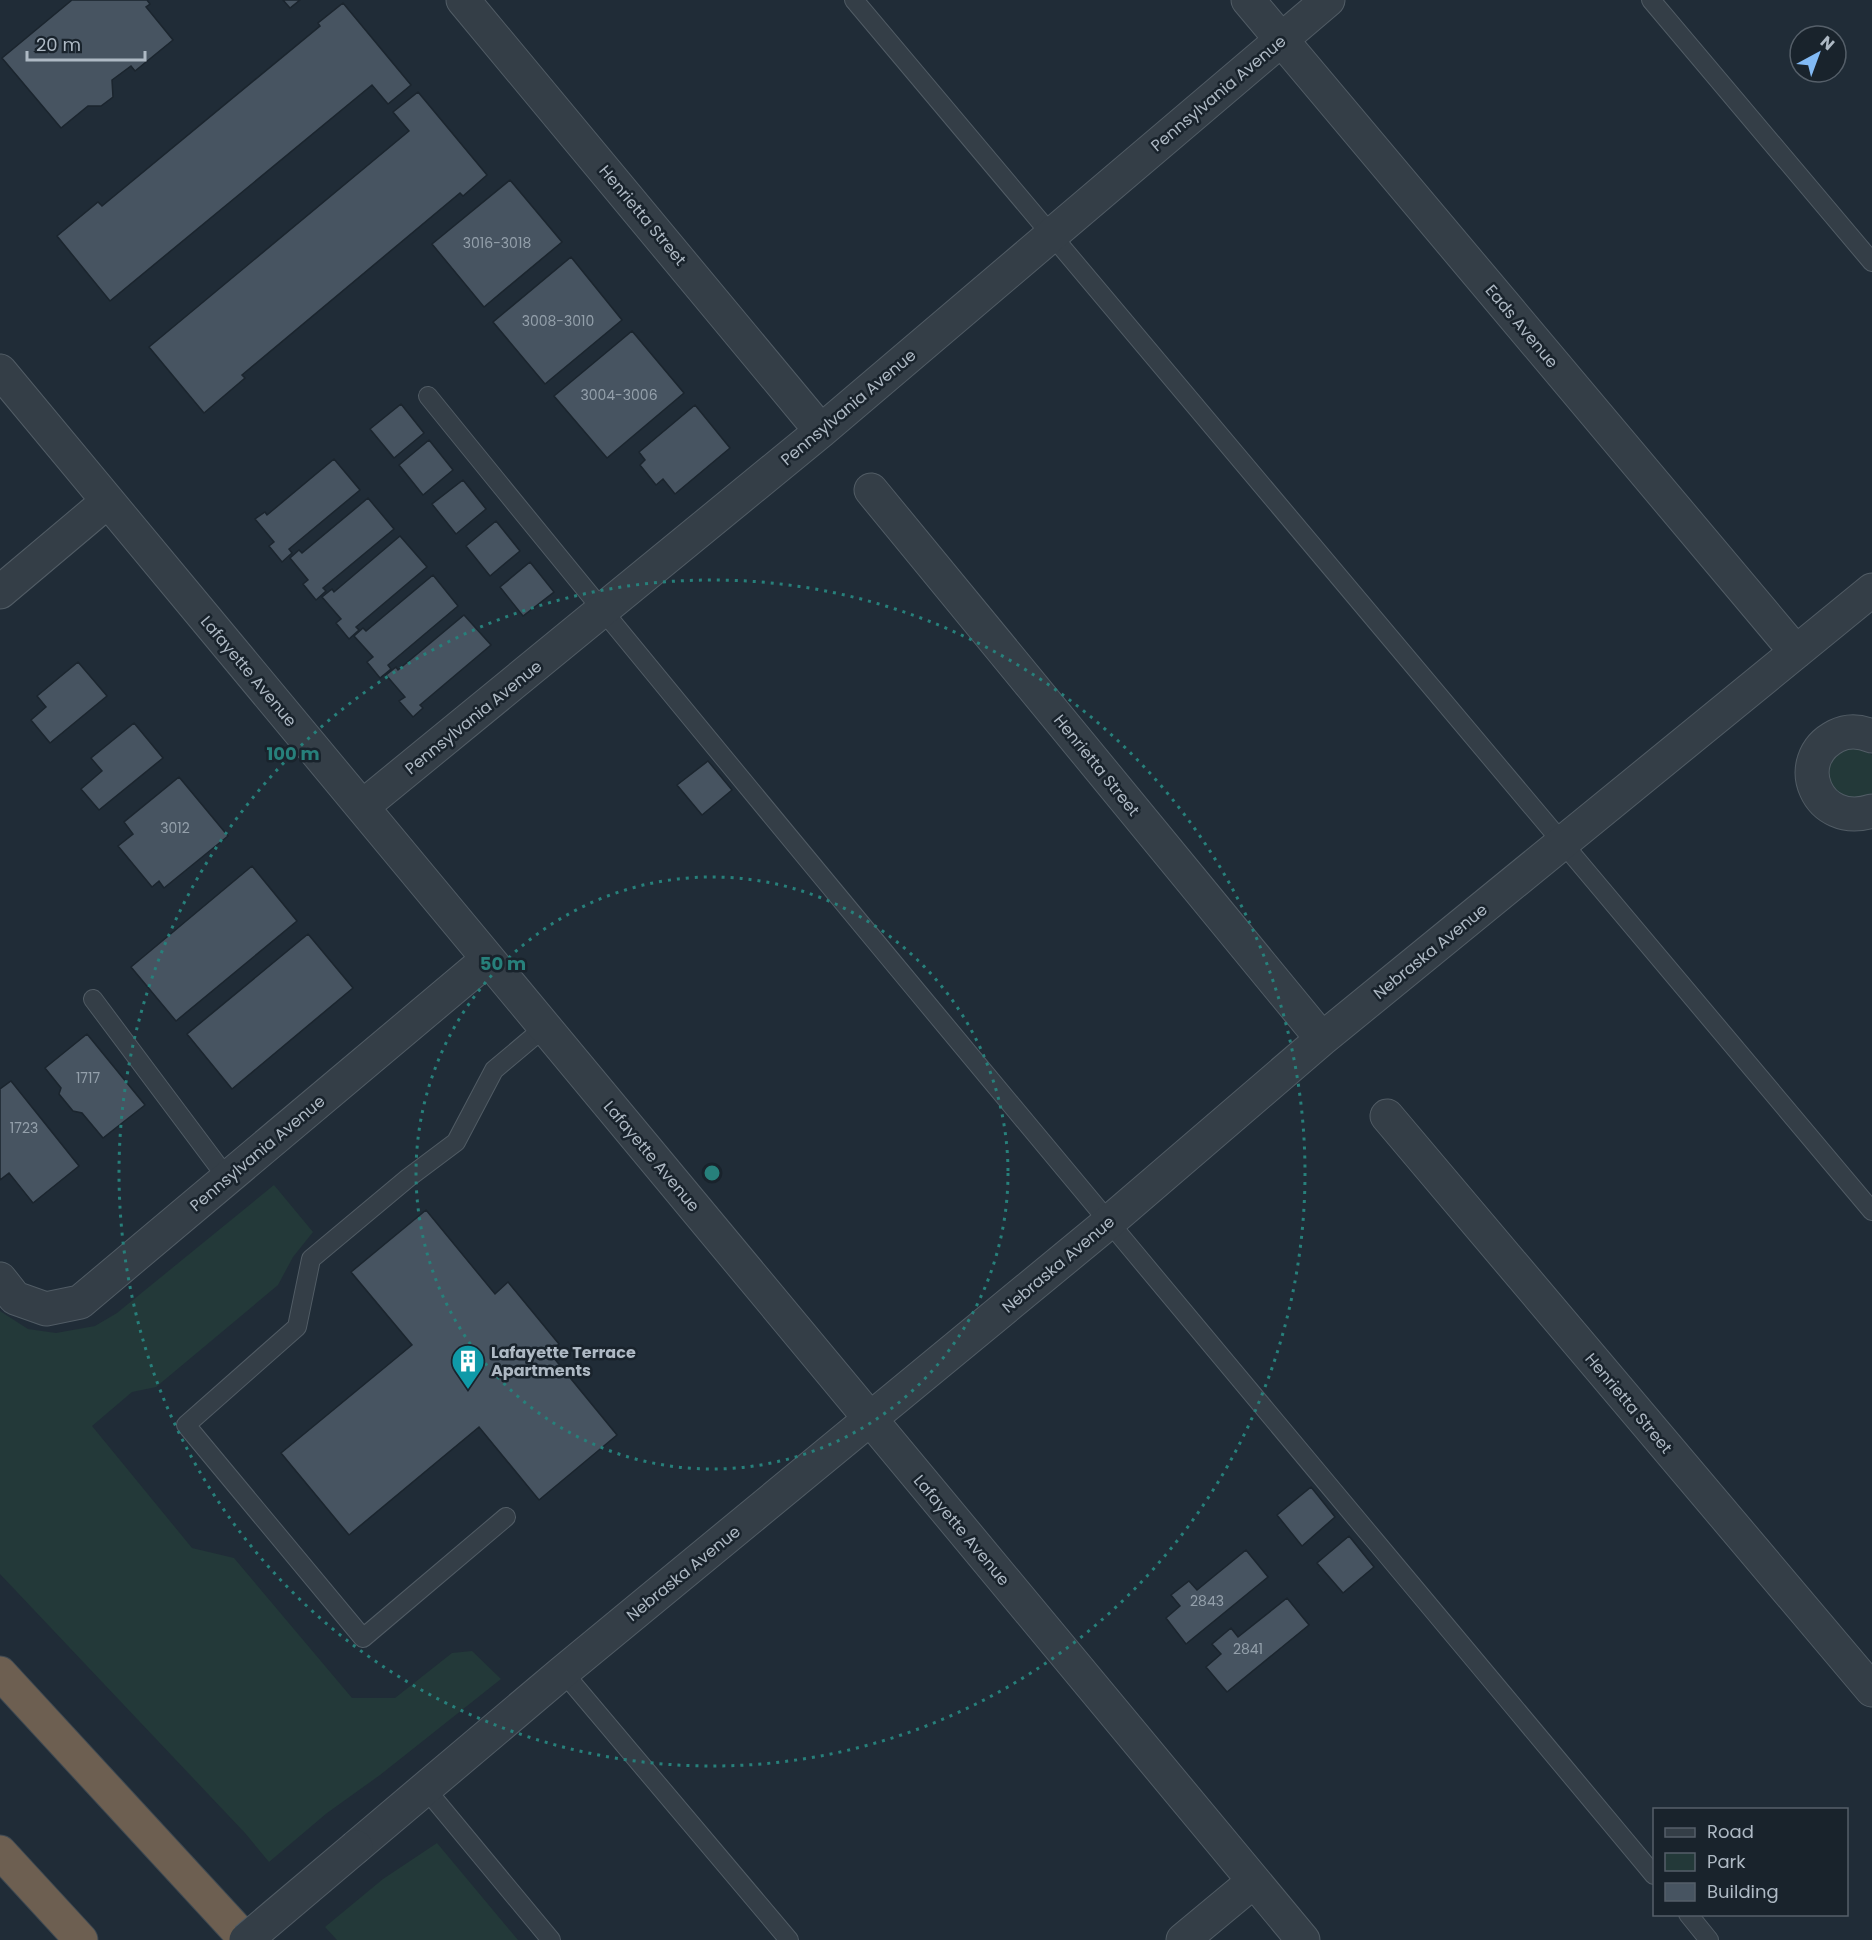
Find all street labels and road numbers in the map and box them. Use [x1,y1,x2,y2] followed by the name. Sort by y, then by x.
[1146,30,1291,157] street label: Pennsylvania Avenue
[594,160,692,271] street label: Henrietta Street
[1480,280,1563,373] street label: Eads Avenue
[776,344,921,471] street label: Pennsylvania Avenue
[195,611,302,732] street label: Lafayette Avenue
[400,655,547,780] street label: Pennsylvania Avenue
[1048,710,1145,821] street label: Henrietta Street
[1368,898,1492,1005] street label: Nebraska Avenue
[185,1090,330,1217] street label: Pennsylvania Avenue
[598,1096,705,1217] street label: Lafayette Avenue
[997,1210,1120,1318] street label: Nebraska Avenue
[1580,1348,1678,1459] street label: Henrietta Street
[908,1470,1015,1591] street label: Lafayette Avenue
[621,1520,745,1627] street label: Nebraska Avenue

